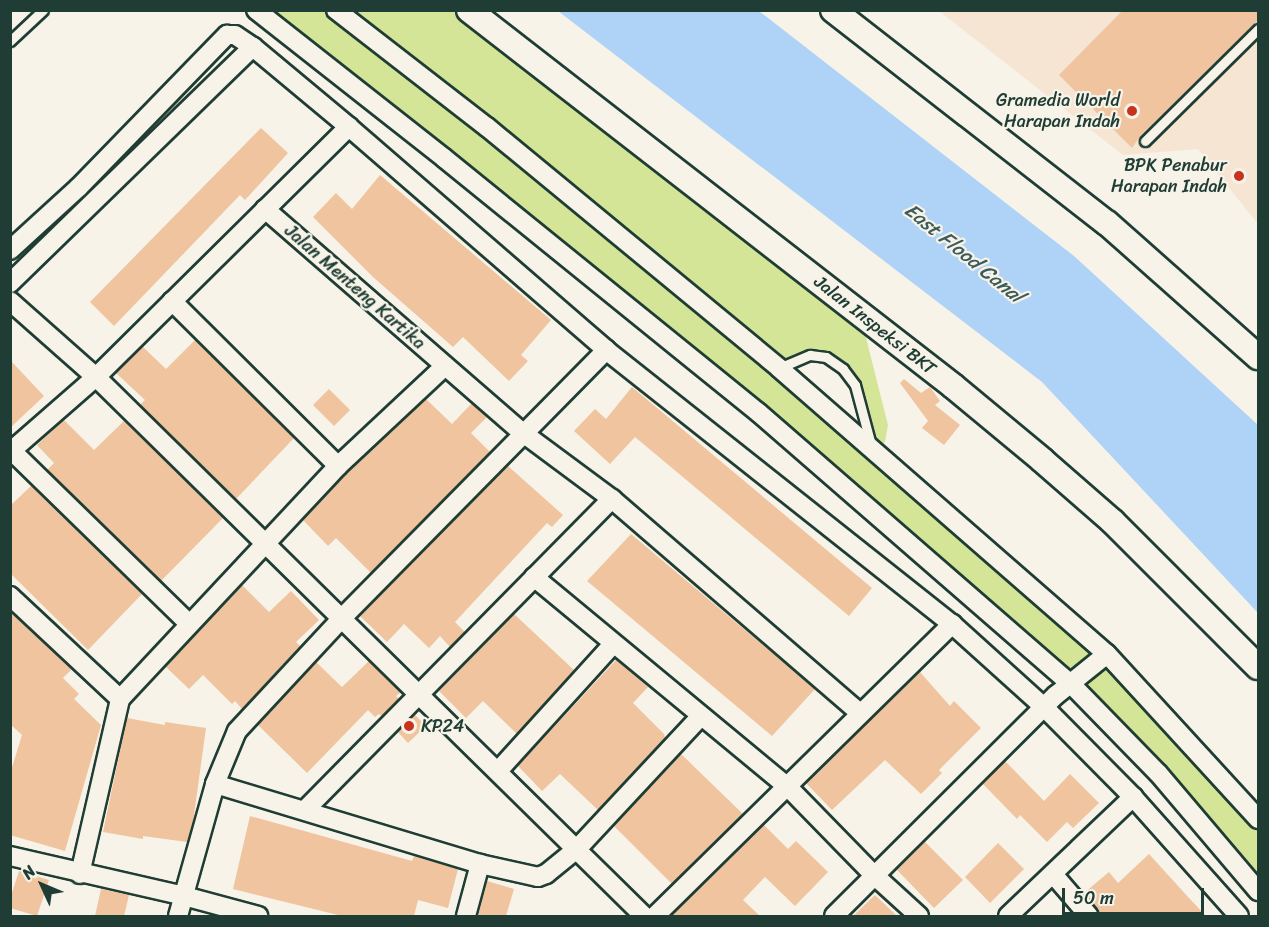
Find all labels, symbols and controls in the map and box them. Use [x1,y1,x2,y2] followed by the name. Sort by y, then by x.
[996,90,1120,132] place label: Gramedia World Harapan Indah
[1125,104,1139,118] marker: Gramedia World Harapan Indah
[1111,155,1227,198] place label: BPK Penabur Harapan Indah
[1232,169,1246,183] marker: BPK Penabur Harapan Indah
[900,198,1028,308] water label: East Flood Canal
[280,220,430,354] street label: Jalan Menteng Kartika
[810,271,940,379] street label: Jalan Inspeksi BKT
[421,715,464,737] place label: KP24
[402,719,416,733] marker: KP24
[12,855,72,915] north arrow
[14,858,43,886] text: N
[1065,876,1208,914] scale bar
[1073,882,1114,914] text: 50 m

